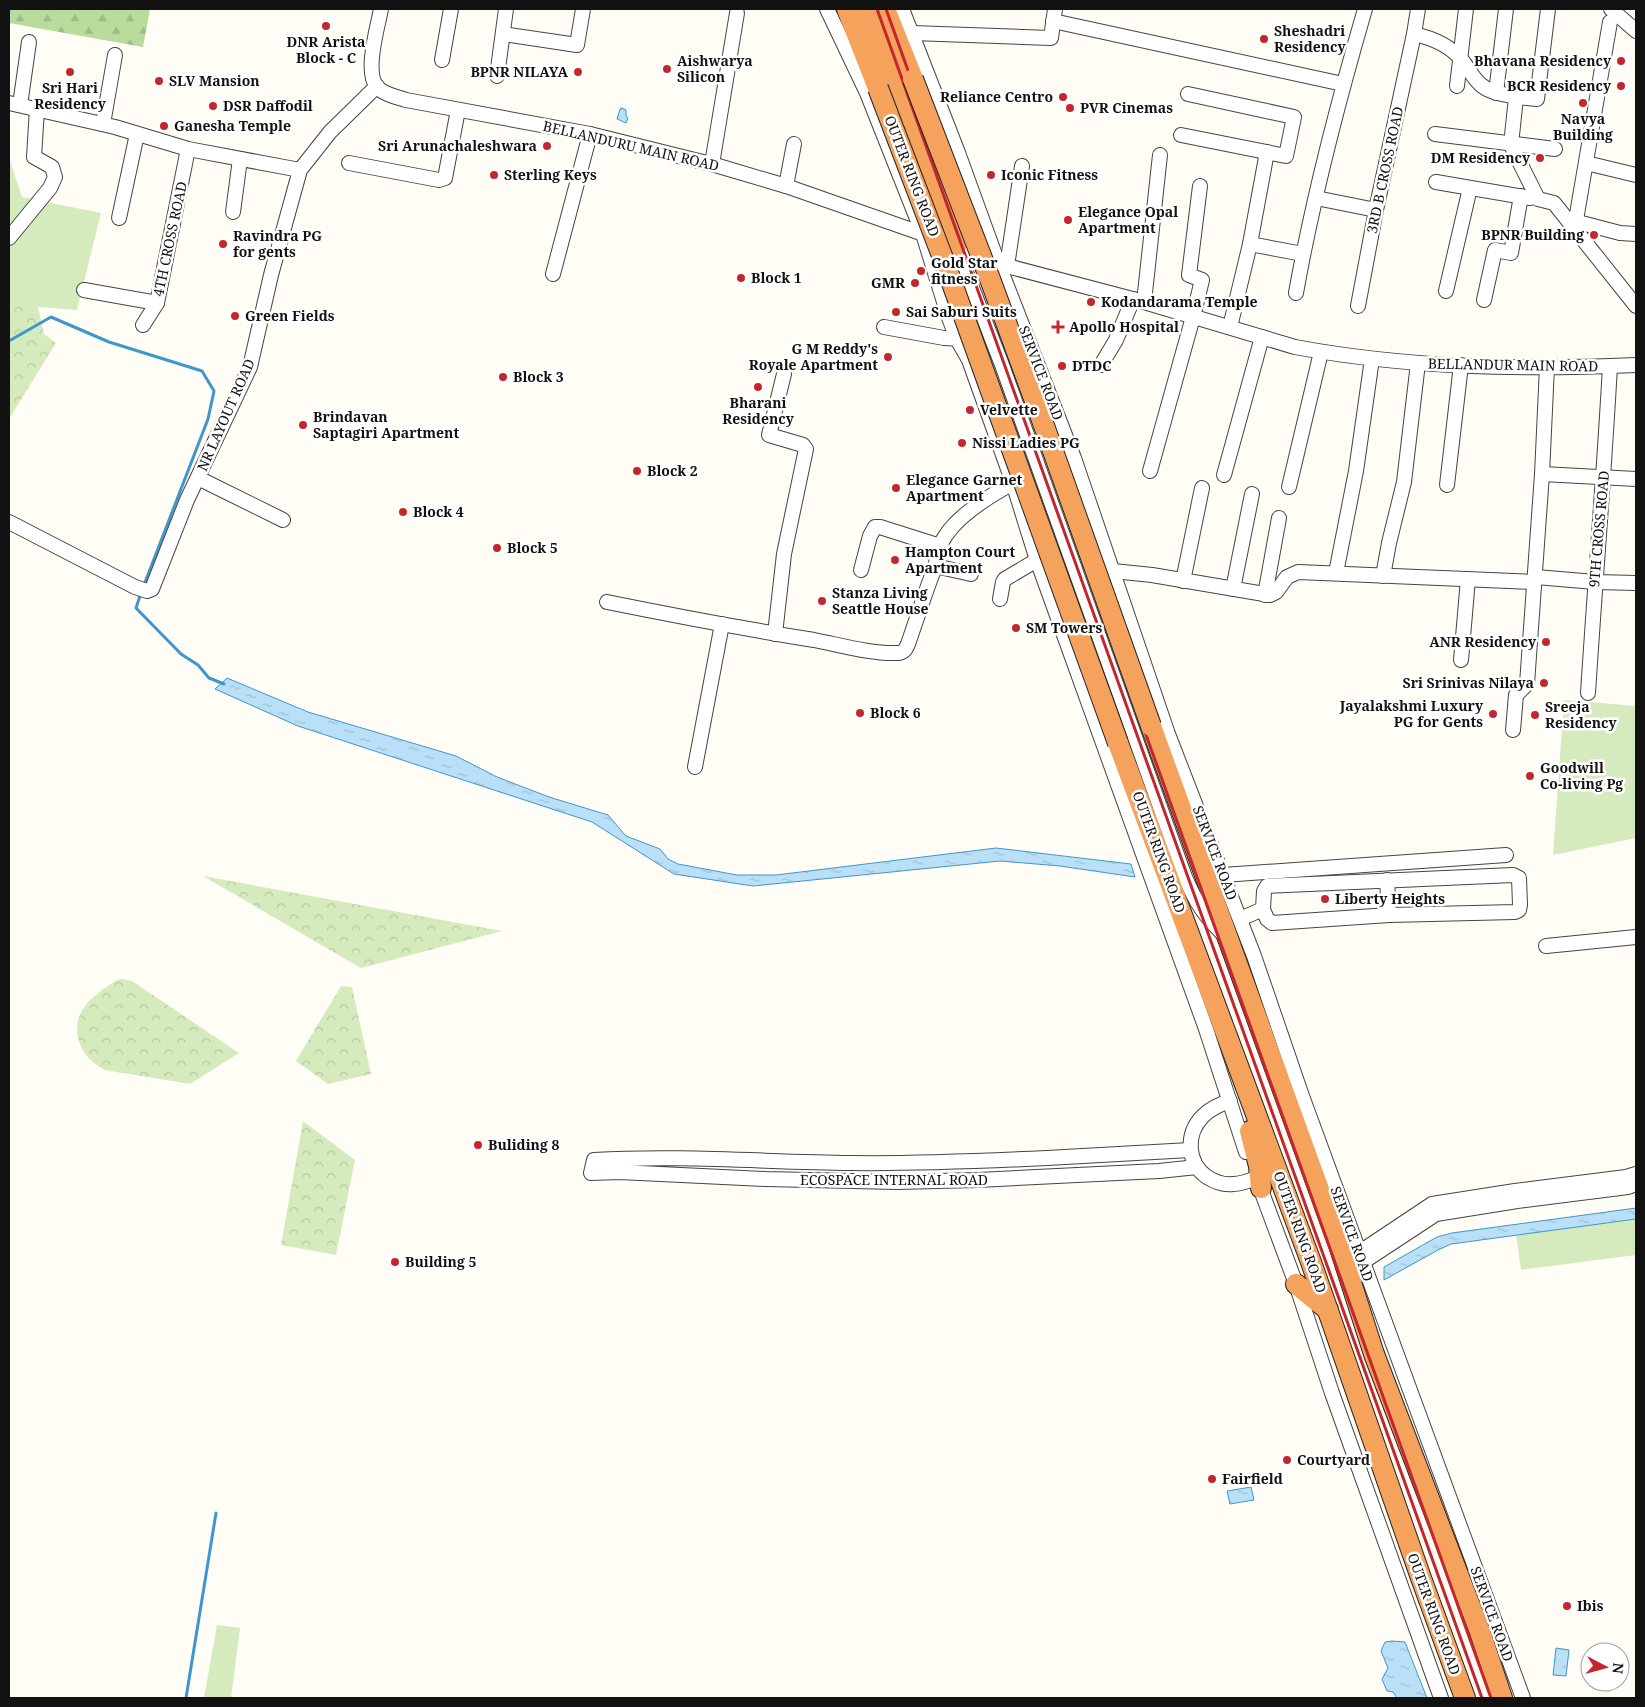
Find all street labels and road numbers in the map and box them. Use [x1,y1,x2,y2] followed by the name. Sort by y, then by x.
[1362,105,1407,235] street label: 3RD B CROSS ROAD
[881,113,944,239] street label: OUTER RING ROAD
[541,116,721,175] street label: BELLANDURU MAIN ROAD
[148,180,191,298] street label: 4TH CROSS ROAD
[1015,323,1068,423] street label: SERVICE ROAD
[1428,354,1598,375] street label: BELLANDUR MAIN ROAD
[192,356,259,474] street label: NR LAYOUT ROAD
[1584,470,1613,588] street label: 9TH CROSS ROAD
[1129,788,1190,915] street label: OUTER RING ROAD
[1189,803,1242,903] street label: SERVICE ROAD
[1270,1168,1331,1295] street label: OUTER RING ROAD
[800,1170,988,1189] street label: ECOSPACE INTERNAL ROAD
[1326,1184,1378,1284] street label: SERVICE ROAD
[1404,1550,1465,1677] street label: OUTER RING ROAD
[1466,1564,1518,1664] street label: SERVICE ROAD

